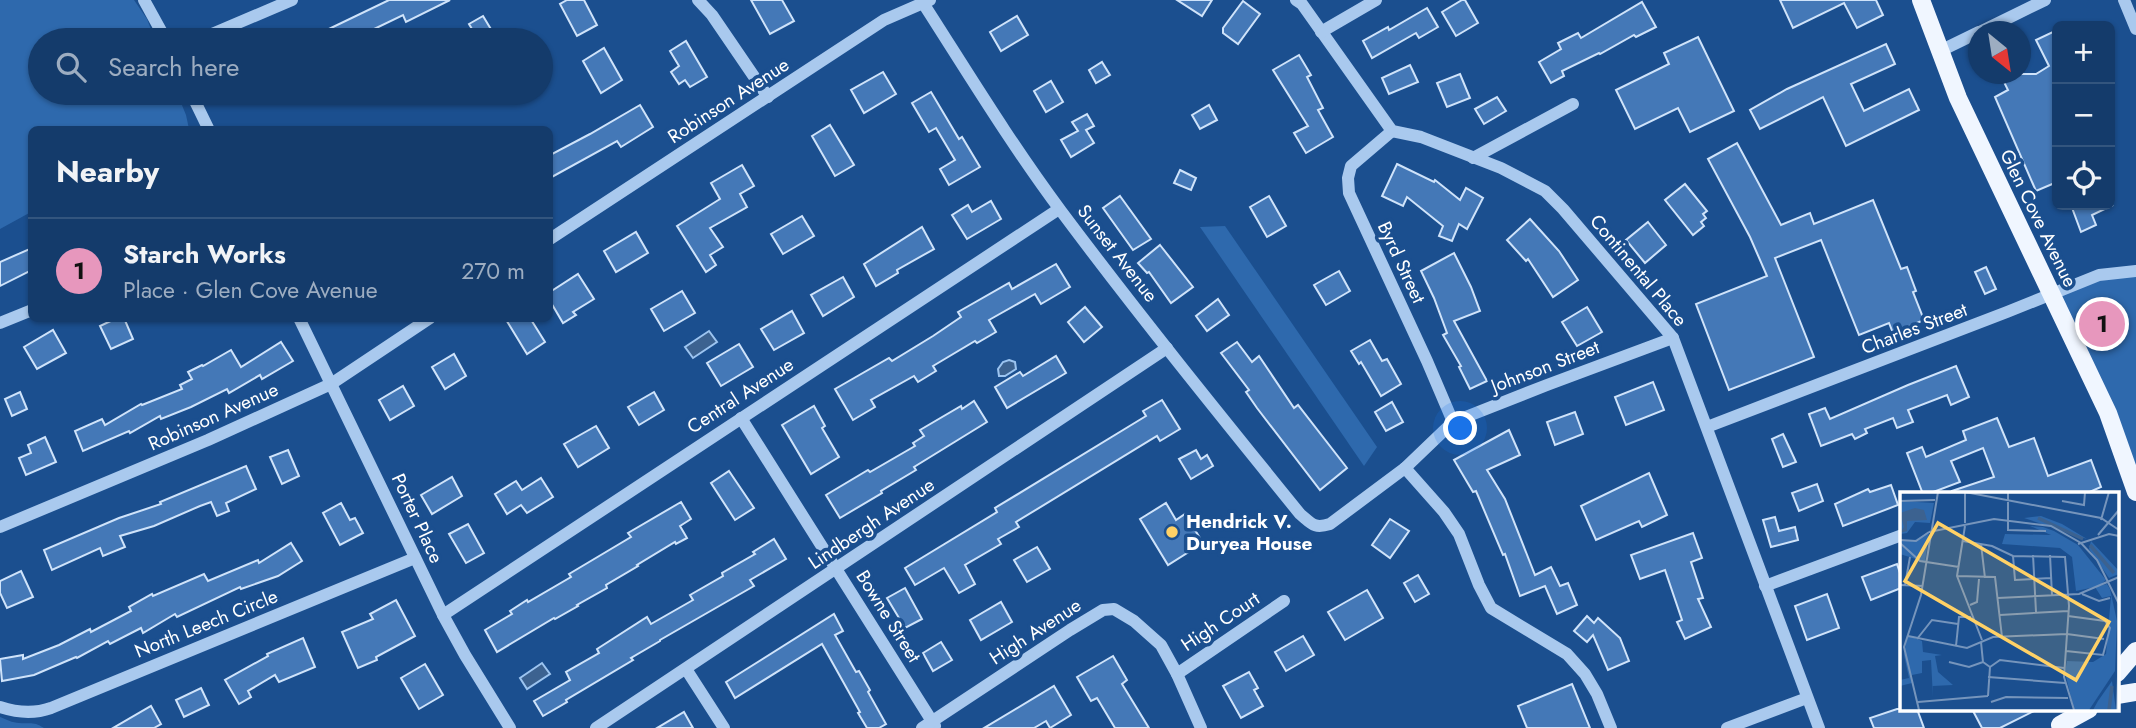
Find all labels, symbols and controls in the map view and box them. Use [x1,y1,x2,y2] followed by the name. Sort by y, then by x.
[1968,21,2031,84] north arrow
[2052,21,2115,210] map controls
[2052,21,2115,84] button: +
[28,28,553,105] search box
[52,48,90,86] icon: search
[108,48,240,86] text: Search here
[662,51,794,150] street label: Robinson Avenue
[2052,84,2115,147] button: −
[1993,145,2084,292] street label: Glen Cove Avenue
[2052,147,2115,210] button: locate
[56,150,159,193] text: Nearby
[1071,199,1164,308] street label: Sunset Avenue
[1584,208,1694,332] street label: Continental Place
[1371,217,1432,308] street label: Byrd Street
[123,235,286,273] text: Starch Works
[73,254,85,288] text: 1
[461,254,525,288] text: 270 m
[123,273,378,307] text: Place · Glen Cove Avenue
[1857,296,1971,361] street label: Charles Street
[2079,298,2125,350] pin: 1
[1484,333,1604,401] street label: Johnson Street
[682,351,799,440] street label: Central Avenue
[144,376,283,457] street label: Robinson Avenue
[1443,411,1477,445] your location
[385,469,450,568] street label: Porter Place
[803,471,940,576] street label: Lindbergh Avenue
[1900,492,2118,710] inset map
[1186,508,1312,557] place label: Hendrick V. Duryea House
[1164,524,1180,540] marker: Hendrick V. Duryea House
[849,565,928,668] street label: Bowne Street
[131,582,282,664] street label: North Leech Circle
[1176,585,1265,658] street label: High Court
[984,592,1087,671] street label: High Avenue

